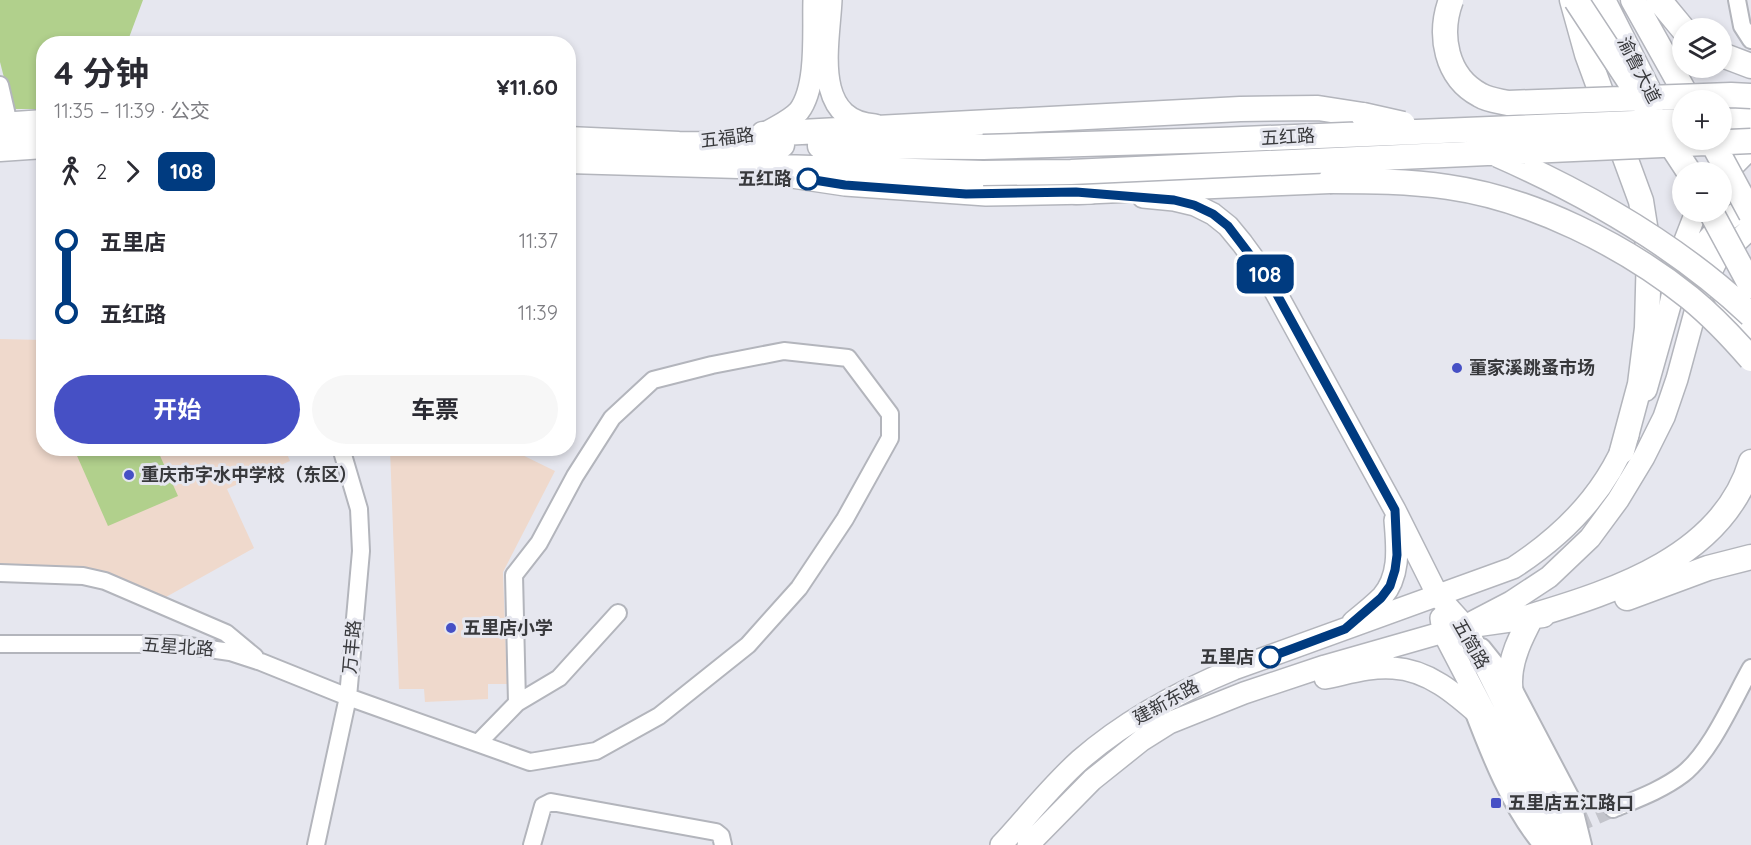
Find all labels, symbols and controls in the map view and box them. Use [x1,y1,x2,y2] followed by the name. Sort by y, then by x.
[1672,18,1732,222] map controls
[1672,18,1732,78] button: layers
[1613,32,1666,107] street label: 渝鲁大道
[54,52,149,93] text: 4 分钟
[497,73,558,101] text: ¥11.60
[1672,90,1732,150] button: +
[54,98,210,123] text: 11:35 – 11:39 · 公交
[699,123,755,152] street label: 五福路
[1260,124,1316,149] street label: 五红路
[54,155,87,188] icon: walk
[116,155,149,188] icon: forward
[170,158,203,184] text: 108
[96,159,107,184] text: 2
[1672,162,1732,222] button: −
[738,167,792,190] place label: 五红路
[797,168,819,190] marker: 五红路
[100,228,166,256] text: 五里店
[519,228,558,253] text: 11:37
[1230,254,1300,294] line badge: 108
[1249,261,1281,287] text: 108
[100,300,166,328] text: 五红路
[518,300,558,325] text: 11:39
[1469,356,1595,379] place label: 董家溪跳蚤市场
[1450,361,1464,375] marker: 董家溪跳蚤市场
[54,375,300,444] button: 开始
[312,375,558,444] button: 车票
[141,463,357,486] place label: 重庆市字水中学校（东区）
[122,468,136,482] marker: 重庆市字水中学校（东区）
[1448,615,1495,673] street label: 五简路
[463,616,553,639] place label: 五里店小学
[338,619,365,675] street label: 万丰路
[444,621,458,635] marker: 五里店小学
[141,633,215,660] street label: 五星北路
[1200,645,1254,668] place label: 五里店
[1259,646,1281,668] marker: 五里店
[1129,674,1203,729] street label: 建新东路
[1508,791,1634,814] place label: 五里店五江路口
[1489,796,1503,810] marker: 五里店五江路口

